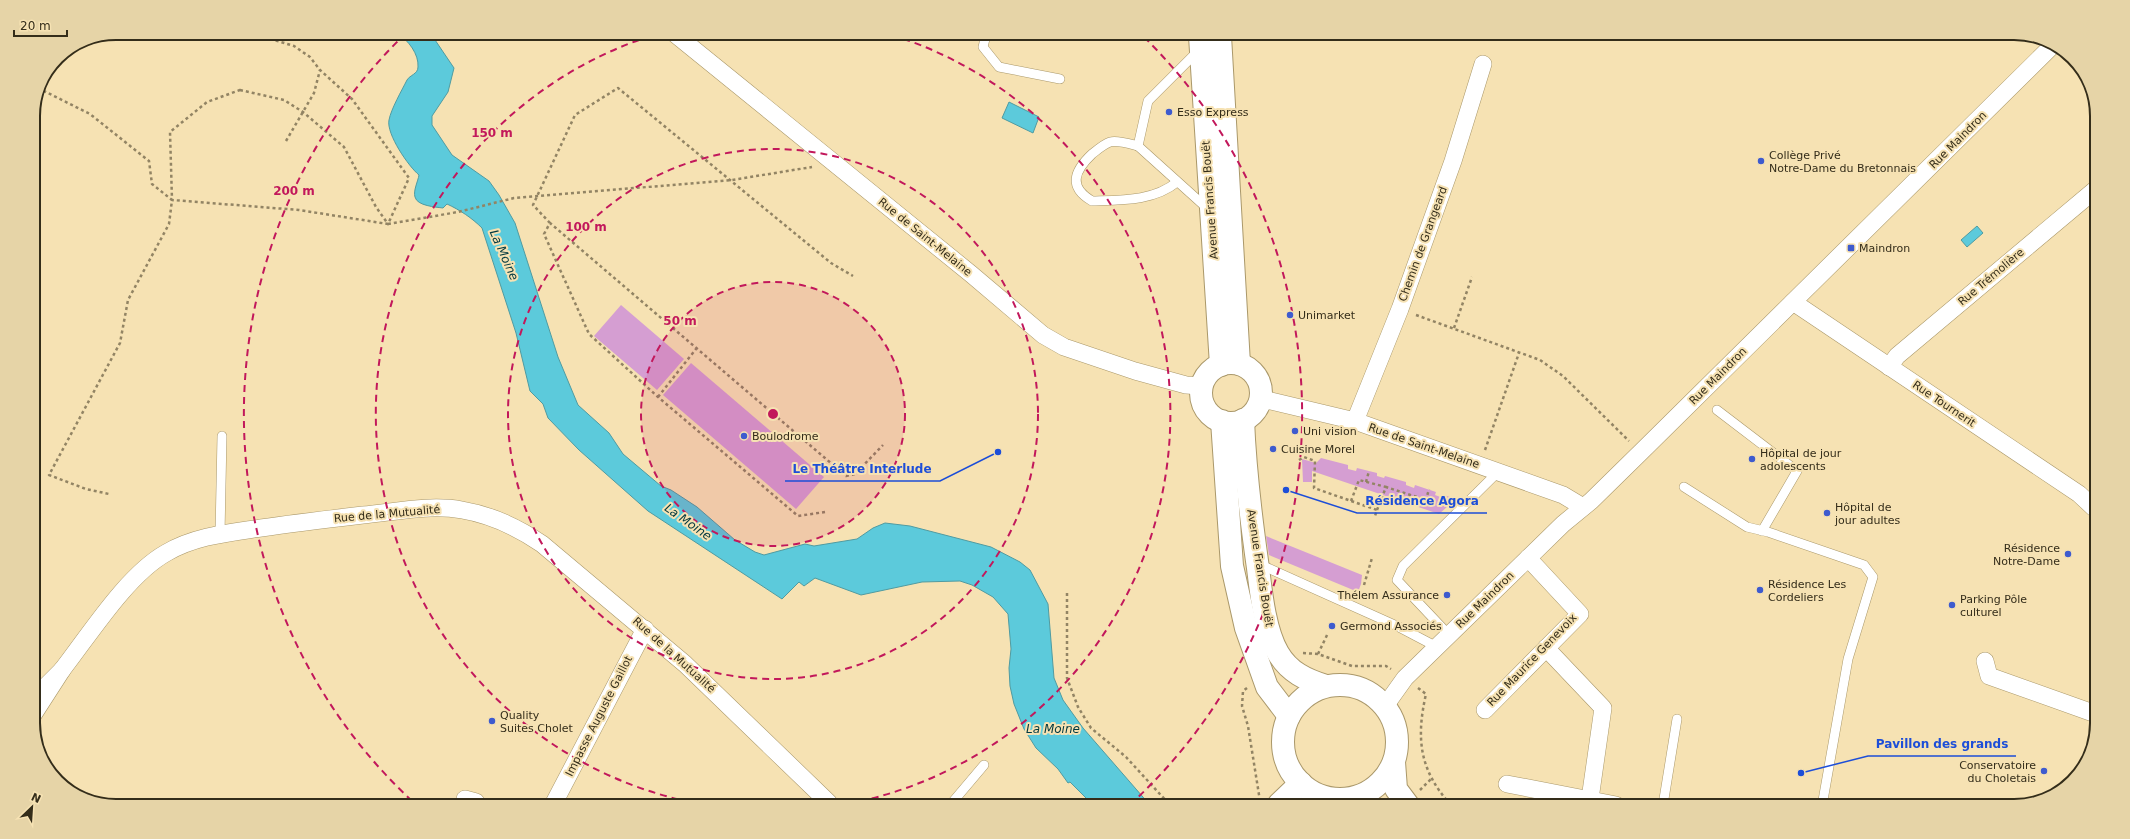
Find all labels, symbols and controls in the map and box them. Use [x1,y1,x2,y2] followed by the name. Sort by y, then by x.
[14,12,67,38] scale bar
[20,19,51,33] text: 20 m
[1177,106,1249,119] place label: Esso Express
[1164,107,1174,117] marker: Esso Express
[1927,109,1989,171] street label: Rue Maindron
[471,126,513,140] text: 150 m
[1199,140,1221,260] street label: Avenue Francis Bouët
[1769,149,1916,175] place label: Collège Privé Notre-Dame du Bretonnais
[1756,156,1766,166] marker: Collège Privé Notre-Dame du Bretonnais
[273,184,315,198] text: 200 m
[1396,185,1450,303] street label: Chemin de Grangeard
[876,195,975,279] street label: Rue de Saint-Melaine
[565,220,607,234] text: 100 m
[487,228,521,282] water label: La Moine
[1859,242,1910,255] place label: Maindron
[1846,243,1856,253] marker: Maindron
[1955,246,2027,308] street label: Rue Trémolière
[1298,309,1356,322] place label: Unimarket
[1285,310,1295,320] marker: Unimarket
[663,314,697,328] text: 50 m
[1687,345,1749,407] street label: Rue Maindron
[1910,378,1978,430] street label: Rue Tournerit
[766,407,780,421] centre of rings
[1367,421,1481,471] street label: Rue de Saint-Melaine
[1303,425,1357,438] place label: Uni vision
[1290,426,1300,436] marker: Uni vision
[752,430,819,443] place label: Boulodrome
[739,431,749,441] marker: Boulodrome
[1281,443,1355,456] place label: Cuisine Morel
[1268,444,1278,454] marker: Cuisine Morel
[1760,447,1842,473] place label: Hôpital de jour adolescents
[1747,454,1757,464] marker: Hôpital de jour adolescents
[785,457,940,481] callout: Le Théâtre Interlude
[792,462,932,476] text: Le Théâtre Interlude
[1357,489,1487,513] callout: Résidence Agora
[1365,494,1479,508] text: Résidence Agora
[662,501,714,543] water label: La Moine
[1834,501,1901,527] place label: Hôpital de jour adultes
[333,503,441,525] street label: Rue de la Mutualité
[1244,508,1276,628] street label: Avenue Francis Bouët
[1822,508,1832,518] marker: Hôpital de jour adultes
[1993,542,2060,568] place label: Résidence Notre-Dame
[2063,549,2073,559] marker: Résidence Notre-Dame
[1453,569,1517,631] street label: Rue Maindron
[1768,578,1846,604] place label: Résidence Les Cordeliers
[1755,585,1765,595] marker: Résidence Les Cordeliers
[1336,589,1439,602] place label: Thélem Assurance
[1442,590,1452,600] marker: Thélem Assurance
[1960,593,2027,619] place label: Parking Pôle culturel
[1947,600,1957,610] marker: Parking Pôle culturel
[1484,611,1580,709] street label: Rue Maurice Genevoix
[630,615,718,696] street label: Rue de la Mutualité
[1340,620,1442,633] place label: Germond Associés
[1327,621,1337,631] marker: Germond Associés
[563,653,635,778] street label: Impasse Auguste Gaillot
[500,709,574,735] place label: Quality Suites Cholet
[487,716,497,726] marker: Quality Suites Cholet
[1026,722,1080,736] water label: La Moine
[1868,732,2016,756] callout: Pavillon des grands
[1876,737,2008,751] text: Pavillon des grands
[1959,759,2036,785] place label: Conservatoire du Choletais
[2039,766,2049,776] marker: Conservatoire du Choletais
[12,787,52,827] north arrow
[29,791,43,806] text: N

